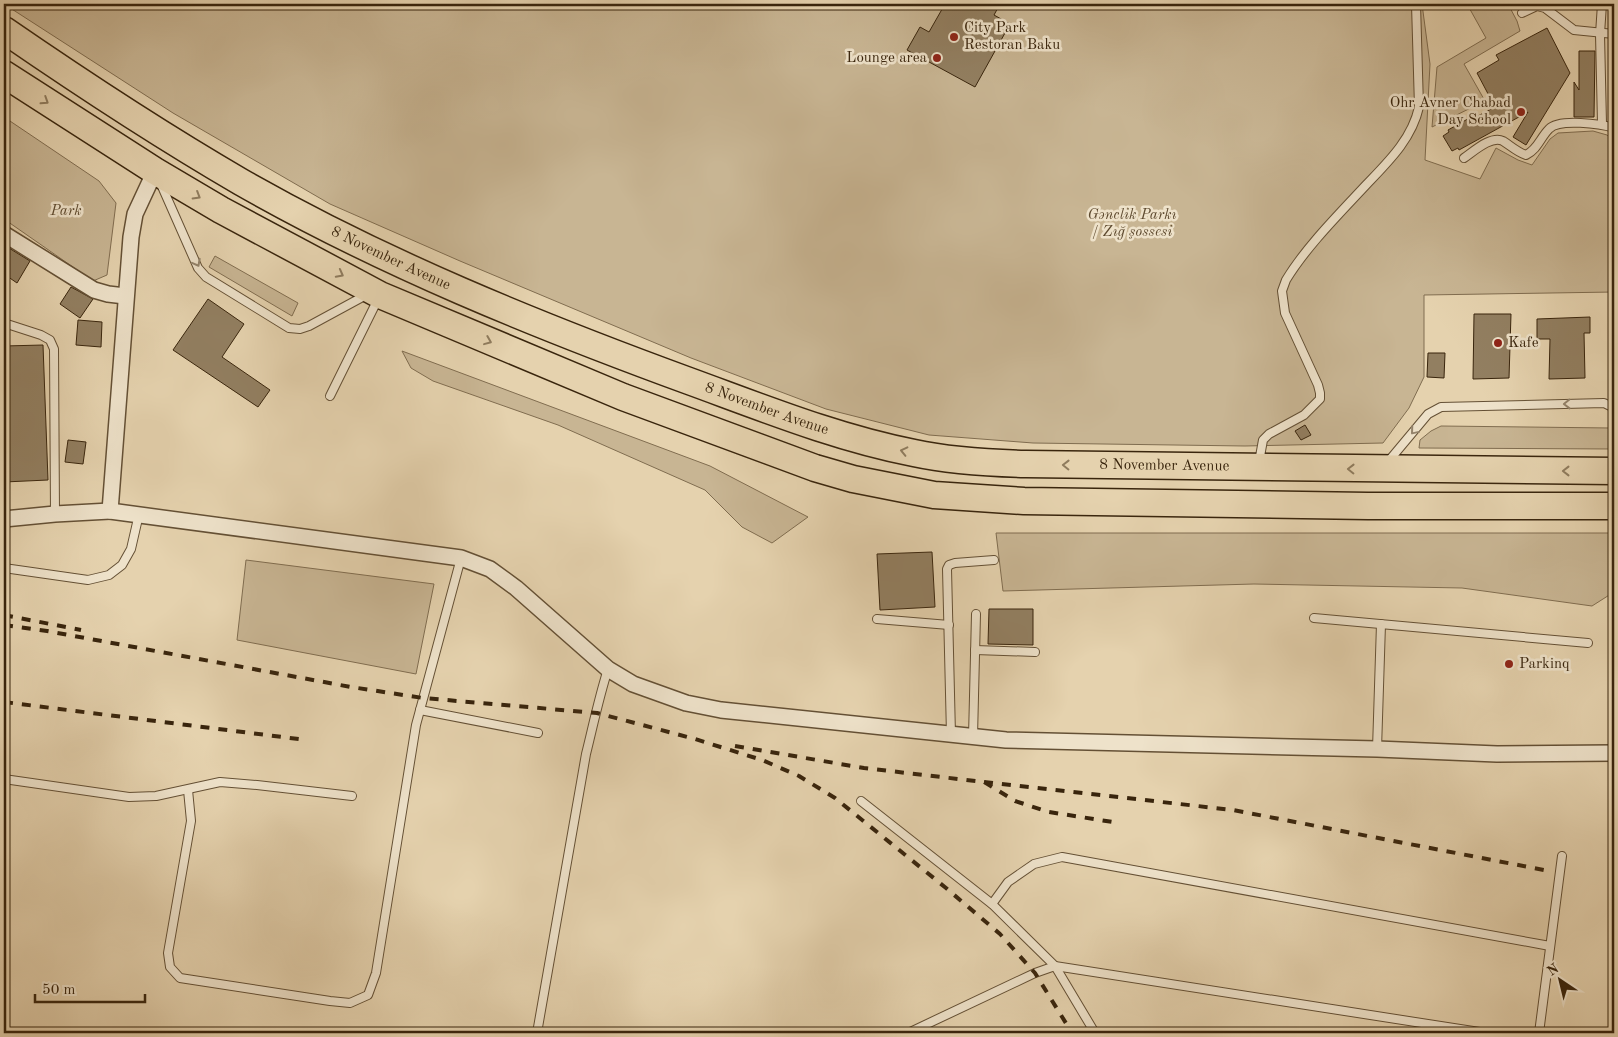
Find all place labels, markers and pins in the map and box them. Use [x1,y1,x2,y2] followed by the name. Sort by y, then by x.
[964,21,1060,53] place label: City Park Restoran Baku
[948,31,960,43] marker: City Park Restoran Baku
[846,51,928,66] place label: Lounge area
[931,52,943,64] marker: Lounge area
[1390,96,1511,128] place label: Ohr Avner Chabad Day School
[1515,106,1527,118] marker: Ohr Avner Chabad Day School
[1508,336,1539,351] place label: Kafe
[1492,337,1504,349] marker: Kafe
[1519,657,1570,672] place label: Parkinq
[1503,658,1515,670] marker: Parkinq

